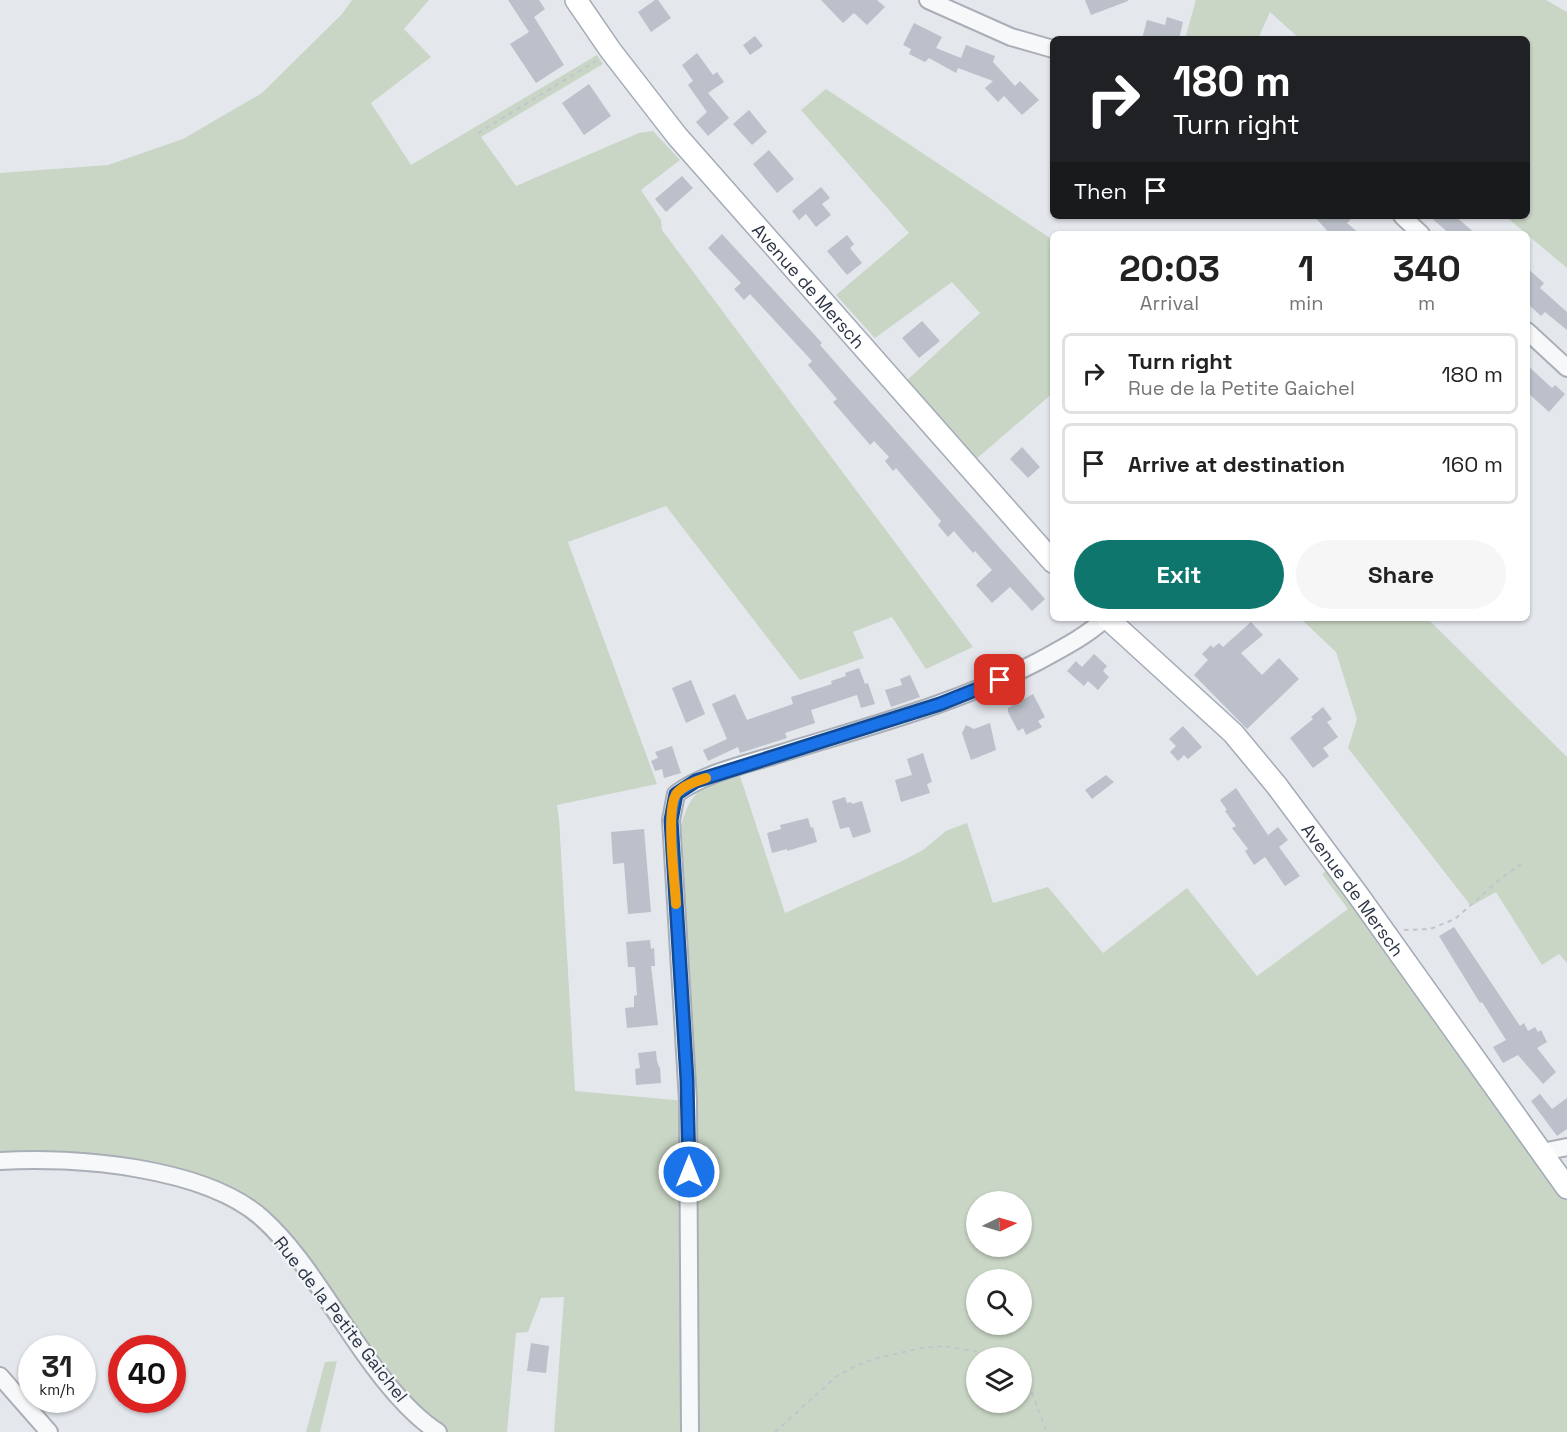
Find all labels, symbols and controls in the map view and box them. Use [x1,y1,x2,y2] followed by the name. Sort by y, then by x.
[1173,55,1291,108] text: 180 m
[1074,60,1152,138] icon: right
[1173,107,1300,142] text: Turn right
[1139,174,1172,207] icon: arrive
[1074,177,1127,205] text: Then
[748,218,870,353] street label: Avenue de Mersch
[1119,246,1220,292] text: 20:03
[1298,246,1314,292] text: 1
[1393,246,1461,292] text: 340
[1140,290,1199,316] text: Arrival
[1289,290,1323,316] text: min
[1418,290,1435,316] text: m
[1128,347,1233,375] text: Turn right
[1077,357,1110,390] icon: right
[1441,360,1503,388] text: 180 m
[1128,375,1355,401] text: Rue de la Petite Gaichel
[1077,447,1110,480] icon: arrive
[1128,450,1345,478] text: Arrive at destination
[1442,450,1503,478] text: 160 m
[1074,540,1284,609] button: Exit
[1296,540,1506,609] button: Share
[974,654,1025,705] pin
[983,663,1016,696] icon: arrive
[1297,818,1409,961] street label: Avenue de Mersch
[657,1140,721,1204] position arrow
[966,1191,1032,1257] north arrow
[966,1191,1032,1413] map controls
[269,1231,413,1407] street label: Rue de la Petite Gaichel
[966,1269,1032,1335] button: search
[108,1335,186,1413] speed limit sign: 40
[41,1347,73,1386] text: 31
[966,1347,1032,1413] button: layers
[39,1380,75,1399] text: km/h

